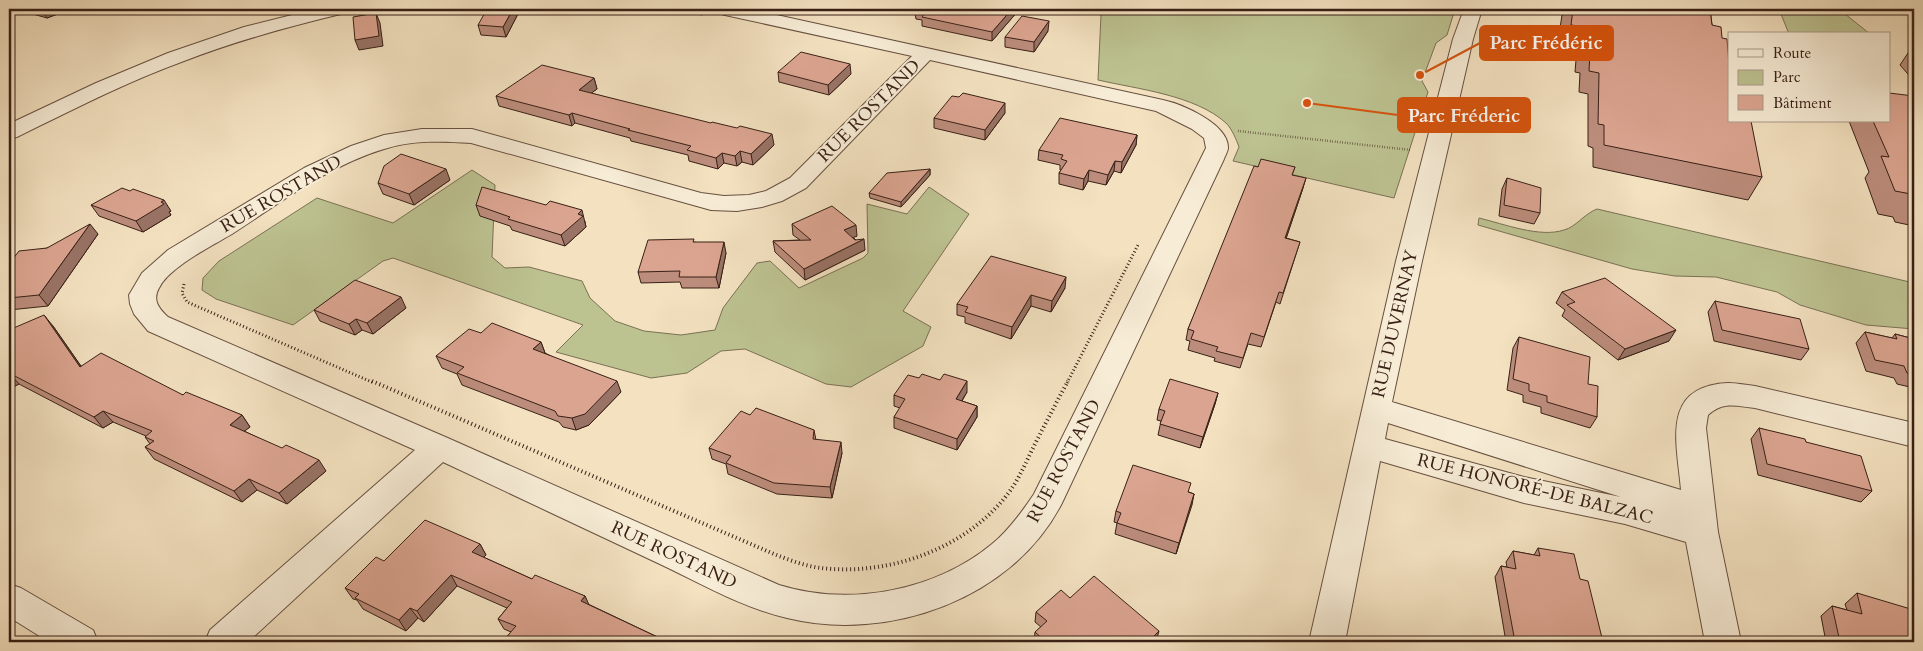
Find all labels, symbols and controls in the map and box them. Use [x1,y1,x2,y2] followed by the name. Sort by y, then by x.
[1480,26,1613,60] callout: Parc Frédéric
[1489,30,1603,56] text: Parc Frédéric
[1728,32,1890,122] legend
[1773,43,1811,63] text: Route
[812,54,926,168] street label: RUE ROSTAND
[1773,67,1801,87] text: Parc
[1773,93,1832,113] text: Bâtiment
[1398,98,1530,132] callout: Parc Fréderic
[1408,103,1520,129] text: Parc Fréderic
[216,149,346,239] street label: RUE ROSTAND
[1366,247,1424,400] street label: RUE DUVERNAY
[1021,395,1107,527] street label: RUE ROSTAND
[1415,448,1656,530] street label: RUE HONORÉ-DE BALZAC
[607,515,741,595] street label: RUE ROSTAND

